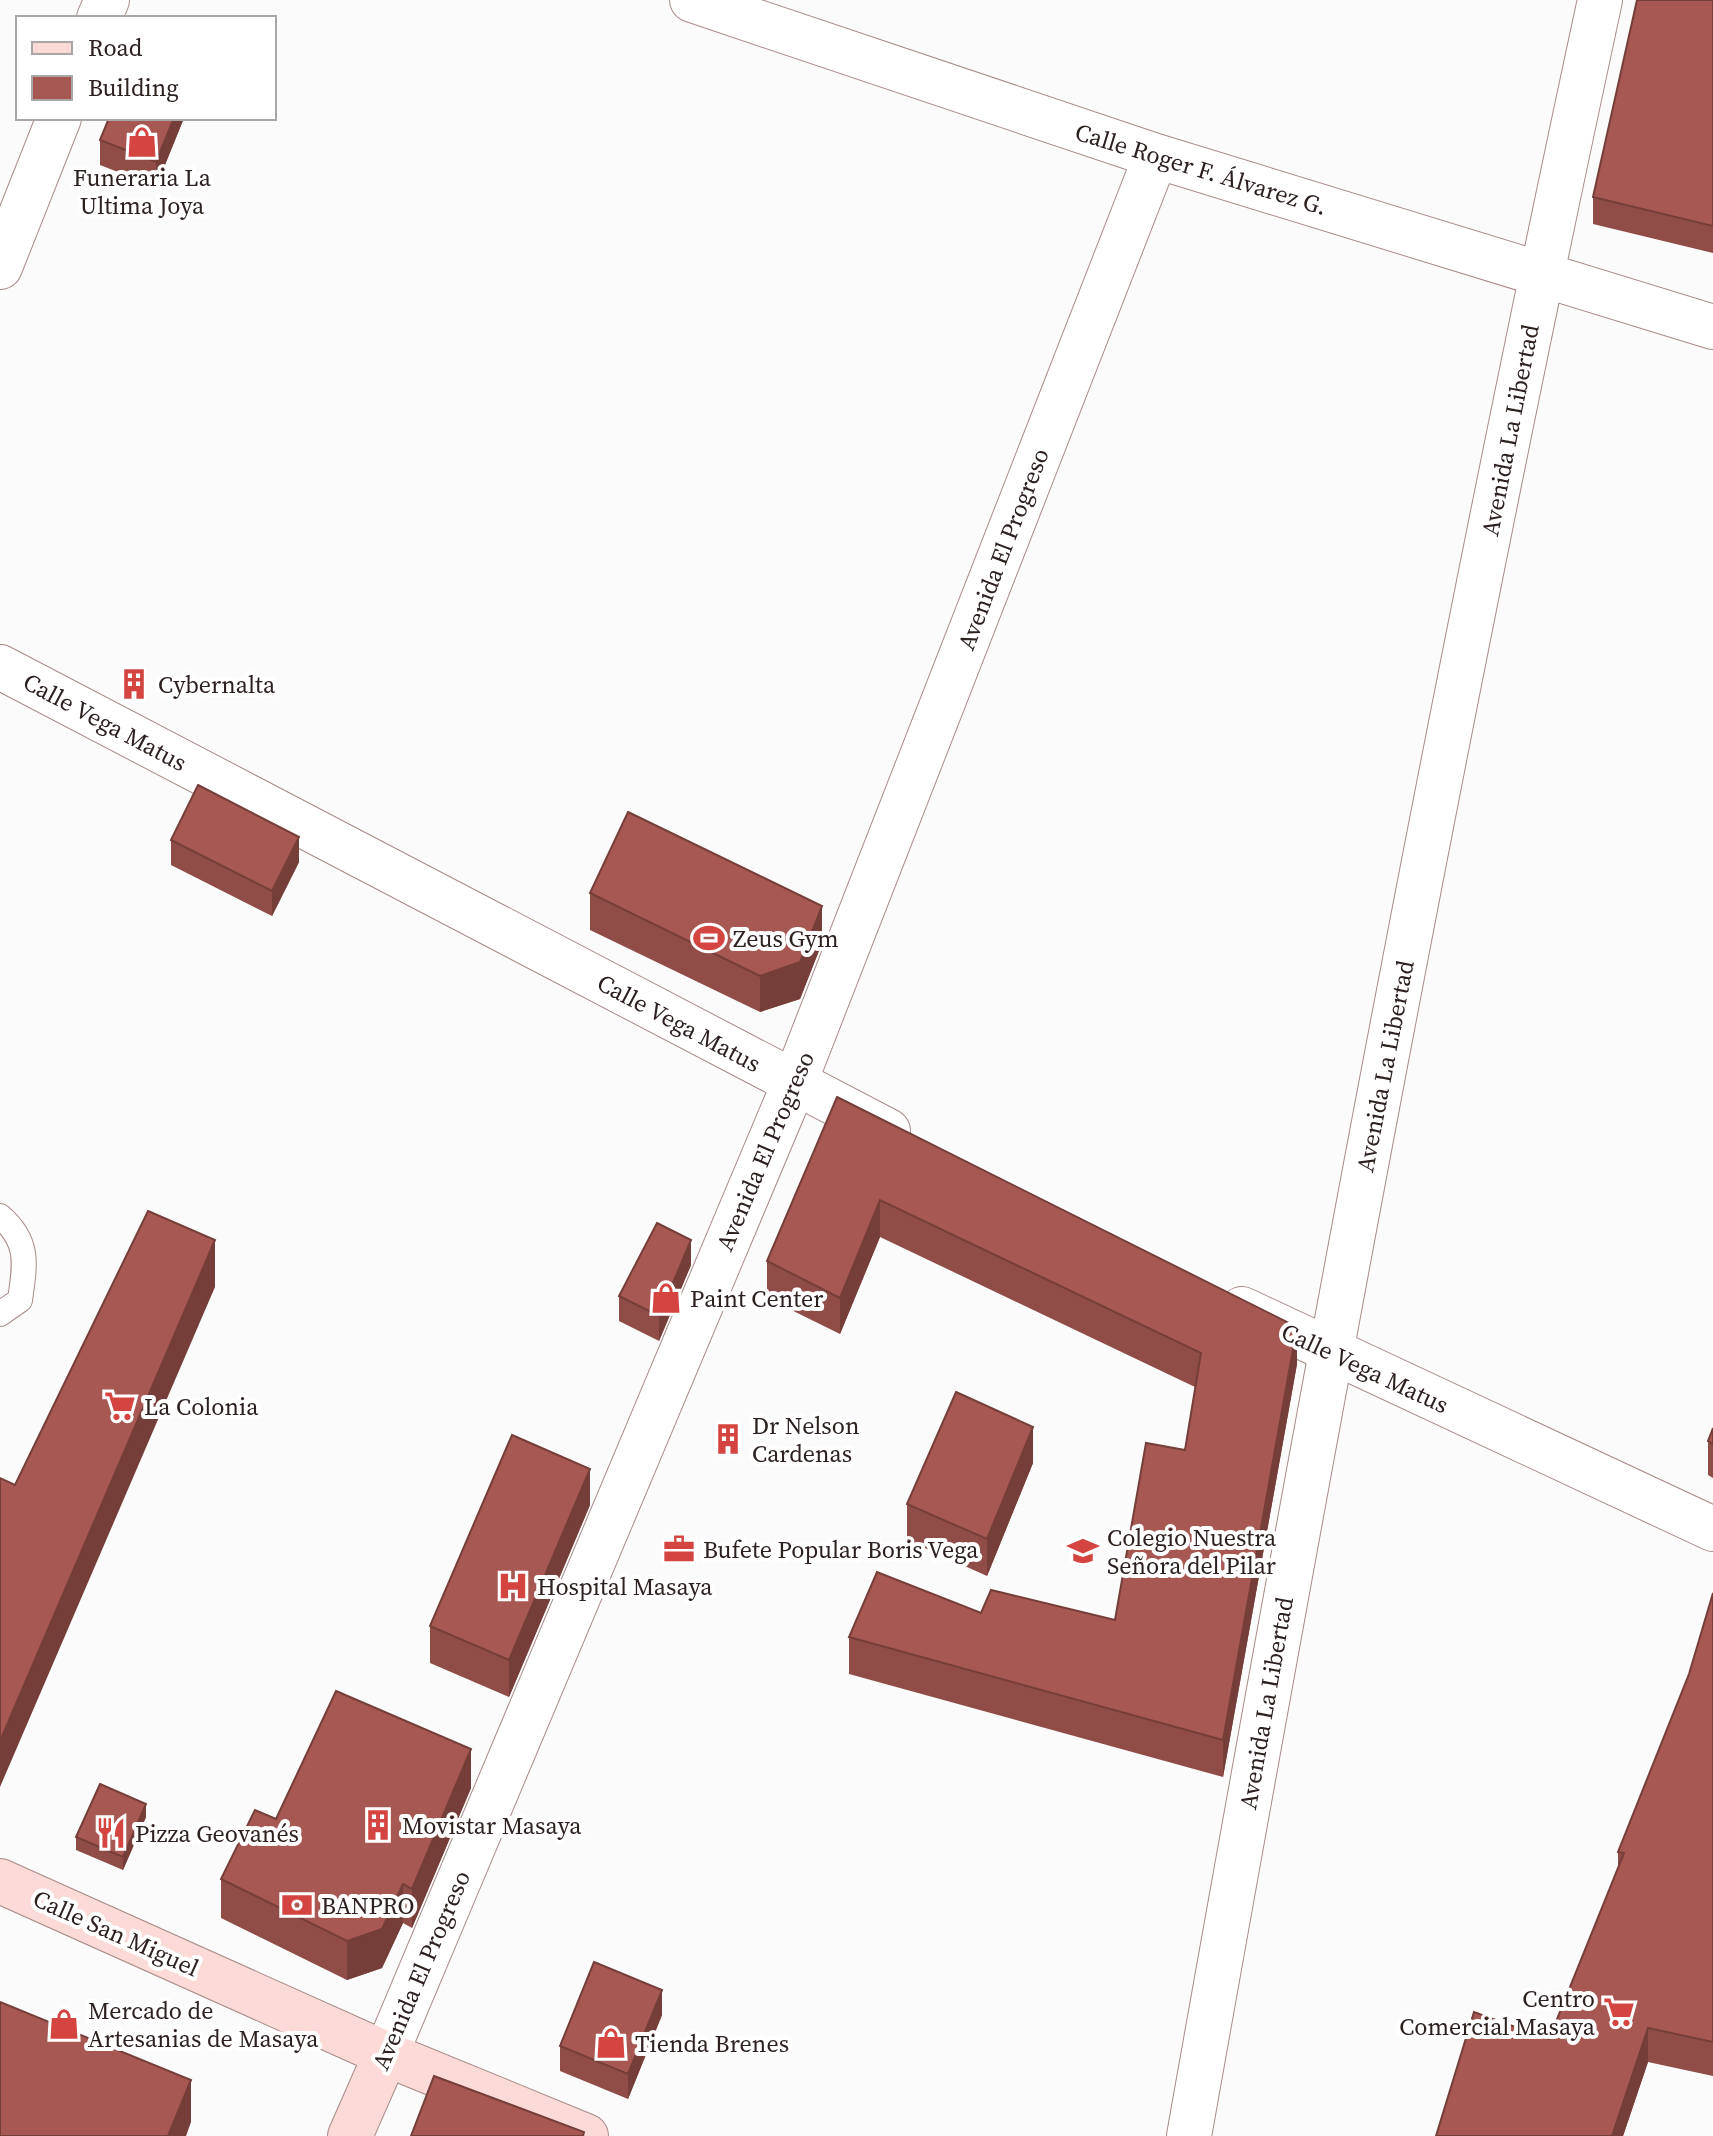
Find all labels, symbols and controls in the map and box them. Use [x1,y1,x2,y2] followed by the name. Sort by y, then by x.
[16,16,276,120] legend
[88,31,143,64] text: Road
[88,71,179,104] text: Building
[1071,115,1331,223] street label: Calle Roger F. Álvarez G.
[125,125,159,159] shop icon: Funeraria La Ultima Joya
[73,161,212,222] place label: Funeraria La Ultima Joya
[1473,321,1547,539] street label: Avenida La Libertad
[949,443,1057,655] street label: Avenida El Progreso
[17,665,193,779] street label: Calle Vega Matus
[117,667,151,701] building icon: Cybernalta
[158,668,276,701] place label: Cybernalta
[692,921,726,955] sports icon: Zeus Gym
[733,922,839,955] place label: Zeus Gym
[1348,957,1422,1175] street label: Avenida La Libertad
[591,966,767,1080] street label: Calle Vega Matus
[708,1046,822,1256] street label: Avenida El Progreso
[649,1281,683,1315] shop icon: Paint Center
[690,1282,823,1315] place label: Paint Center
[1276,1315,1454,1421] street label: Calle Vega Matus
[103,1389,137,1423] supermarket icon: La Colonia
[144,1390,259,1423] place label: La Colonia
[752,1409,859,1470] place label: Dr Nelson Cardenas
[711,1422,745,1456] building icon: Dr Nelson Cardenas
[1107,1521,1277,1582] place label: Colegio Nuestra Señora del Pilar
[662,1532,696,1566] office icon: Bufete Popular Boris Vega
[703,1533,979,1566] place label: Bufete Popular Boris Vega
[1066,1534,1100,1568] school or university icon: Colegio Nuestra Señora del Pilar
[496,1569,530,1603] hospital icon: Hospital Masaya
[537,1570,713,1603] place label: Hospital Masaya
[1231,1594,1301,1812] street label: Avenida La Libertad
[361,1808,395,1842] building icon: Movistar Masaya
[402,1809,582,1842] place label: Movistar Masaya
[94,1816,128,1850] restaurant icon: Pizza Geovanés
[135,1817,299,1850] place label: Pizza Geovanés
[364,1865,478,2075] street label: Avenida El Progreso
[28,1882,204,1984] street label: Calle San Miguel
[280,1888,314,1922] bank icon: BANPRO
[321,1889,414,1922] place label: BANPRO
[1399,1982,1596,2043] place label: Centro Comercial Masaya
[88,1994,319,2055] place label: Mercado de Artesanias de Masaya
[1602,1995,1636,2029] supermarket icon: Centro Comercial Masaya
[47,2007,81,2041] shop icon: Mercado de Artesanias de Masaya
[594,2026,628,2060] shop icon: Tienda Brenes
[635,2027,789,2060] place label: Tienda Brenes

